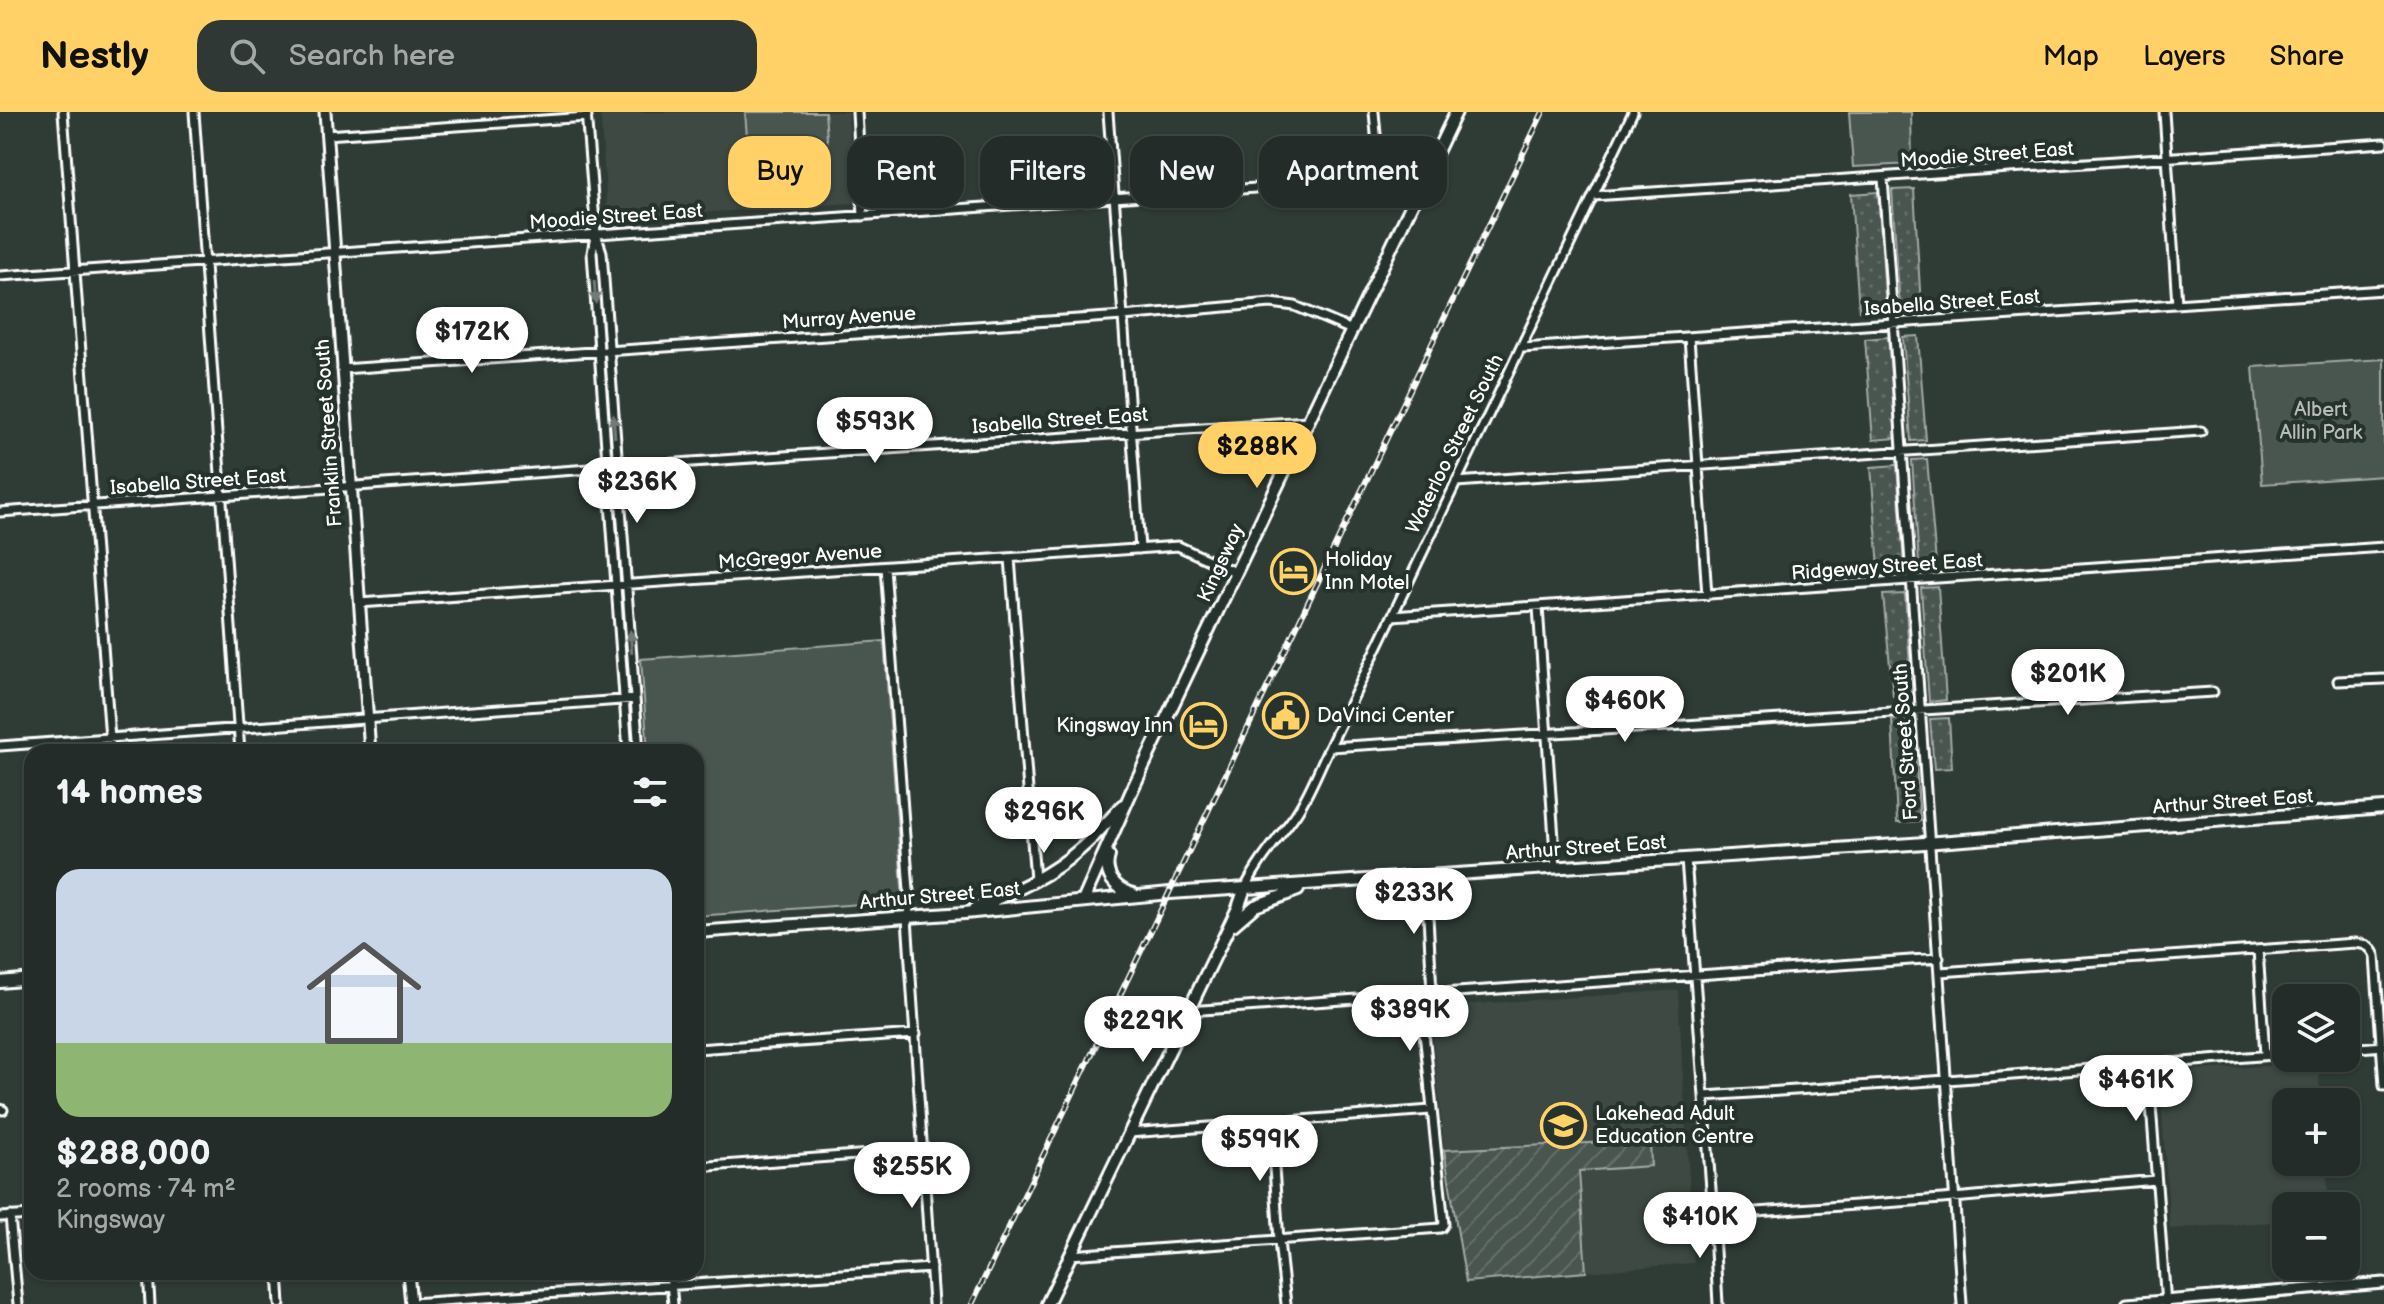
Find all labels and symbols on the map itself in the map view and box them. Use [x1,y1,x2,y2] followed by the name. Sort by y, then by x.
[1899,137,2075,173] street label: Moodie Street East
[528,199,704,235] street label: Moodie Street East
[589,280,602,305] one-way arrow
[1863,285,2041,321] street label: Isabella Street East
[781,301,917,335] street label: Murray Avenue
[416,307,528,375] pin: $172K
[310,338,348,528] street label: Franklin Street South
[1401,350,1509,538] street label: Waterloo Street South
[819,397,931,465] pin: $593K
[2280,398,2363,445] park label: Albert Allin Park
[971,403,1149,439] street label: Isabella Street East
[607,413,620,438] one-way arrow
[1201,422,1313,490] pin: $288K
[581,457,693,525] pin: $236K
[109,464,287,500] street label: Isabella Street East
[1192,520,1250,606] street label: Kingsway
[717,539,883,575] street label: McGregor Avenue
[1270,548,1318,596] hotel icon: Holiday Inn Motel
[1325,548,1409,595] place label: Holiday Inn Motel
[1790,548,1984,586] street label: Ridgeway Street East
[624,629,637,654] one-way arrow
[2012,649,2124,717] pin: $201K
[1889,663,1923,821] street label: Ford Street South
[1569,676,1681,744] pin: $460K
[1262,692,1310,740] public building icon: DaVinci Center
[1180,702,1228,750] hotel icon: Kingsway Inn
[1317,704,1454,728] place label: DaVinci Center
[1056,714,1173,738] place label: Kingsway Inn
[2152,784,2314,820] street label: Arthur Street East
[988,787,1100,855] pin: $296K
[1505,830,1667,866] street label: Arthur Street East
[1358,868,1470,936] pin: $233K
[859,877,1021,915] street label: Arthur Street East
[1354,985,1466,1053] pin: $389K
[1087,996,1199,1064] pin: $229K
[2080,1055,2192,1123] pin: $461K
[1540,1101,1588,1149] school or university icon: Lakehead Adult Education Centre
[1595,1102,1754,1149] place label: Lakehead Adult Education Centre
[1204,1115,1316,1183] pin: $599K
[856,1142,968,1210] pin: $255K
[1644,1192,1756,1260] pin: $410K

